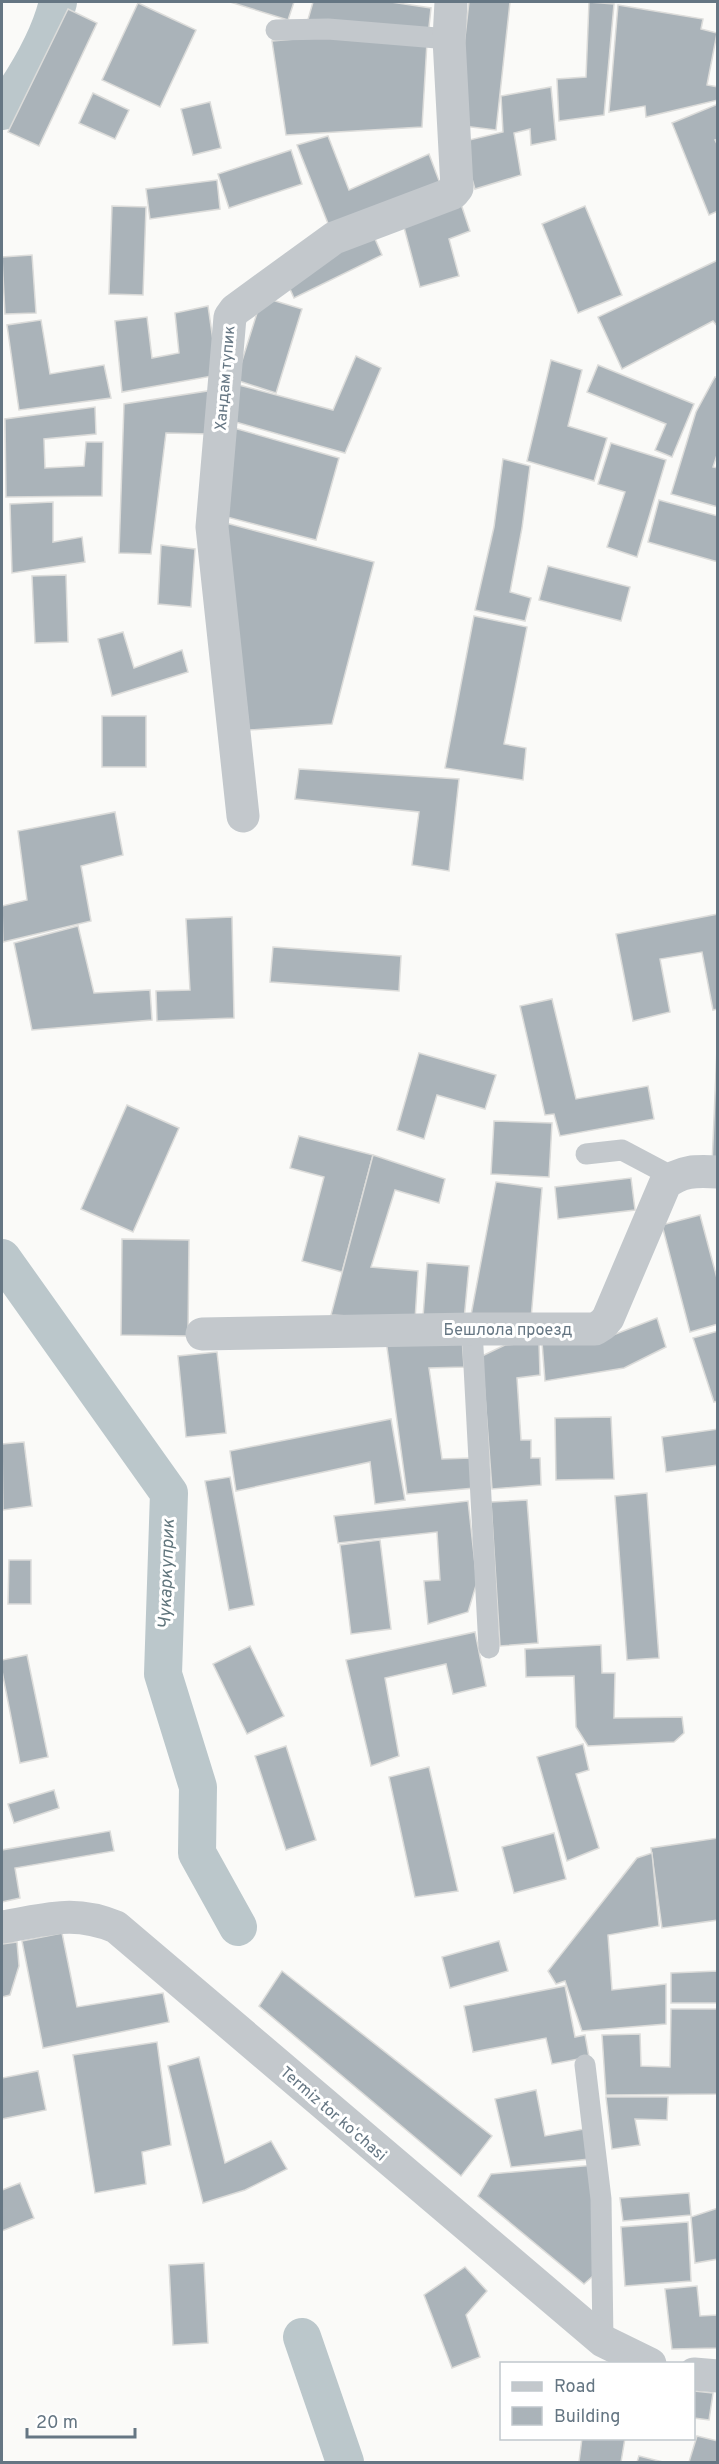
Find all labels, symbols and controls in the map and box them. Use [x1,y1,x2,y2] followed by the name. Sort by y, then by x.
[211,325,241,432] street label: Хандам тупик
[444,1321,572,1341] street label: Бешлола проезд
[154,1518,181,1630] water label: Чукаркуприк
[275,2063,390,2166] street label: Termiz tor koʻchasi
[500,2362,695,2440] legend
[554,2376,596,2399] text: Road
[27,2401,135,2439] scale bar
[554,2406,620,2429] text: Building
[36,2412,78,2435] text: 20 m

